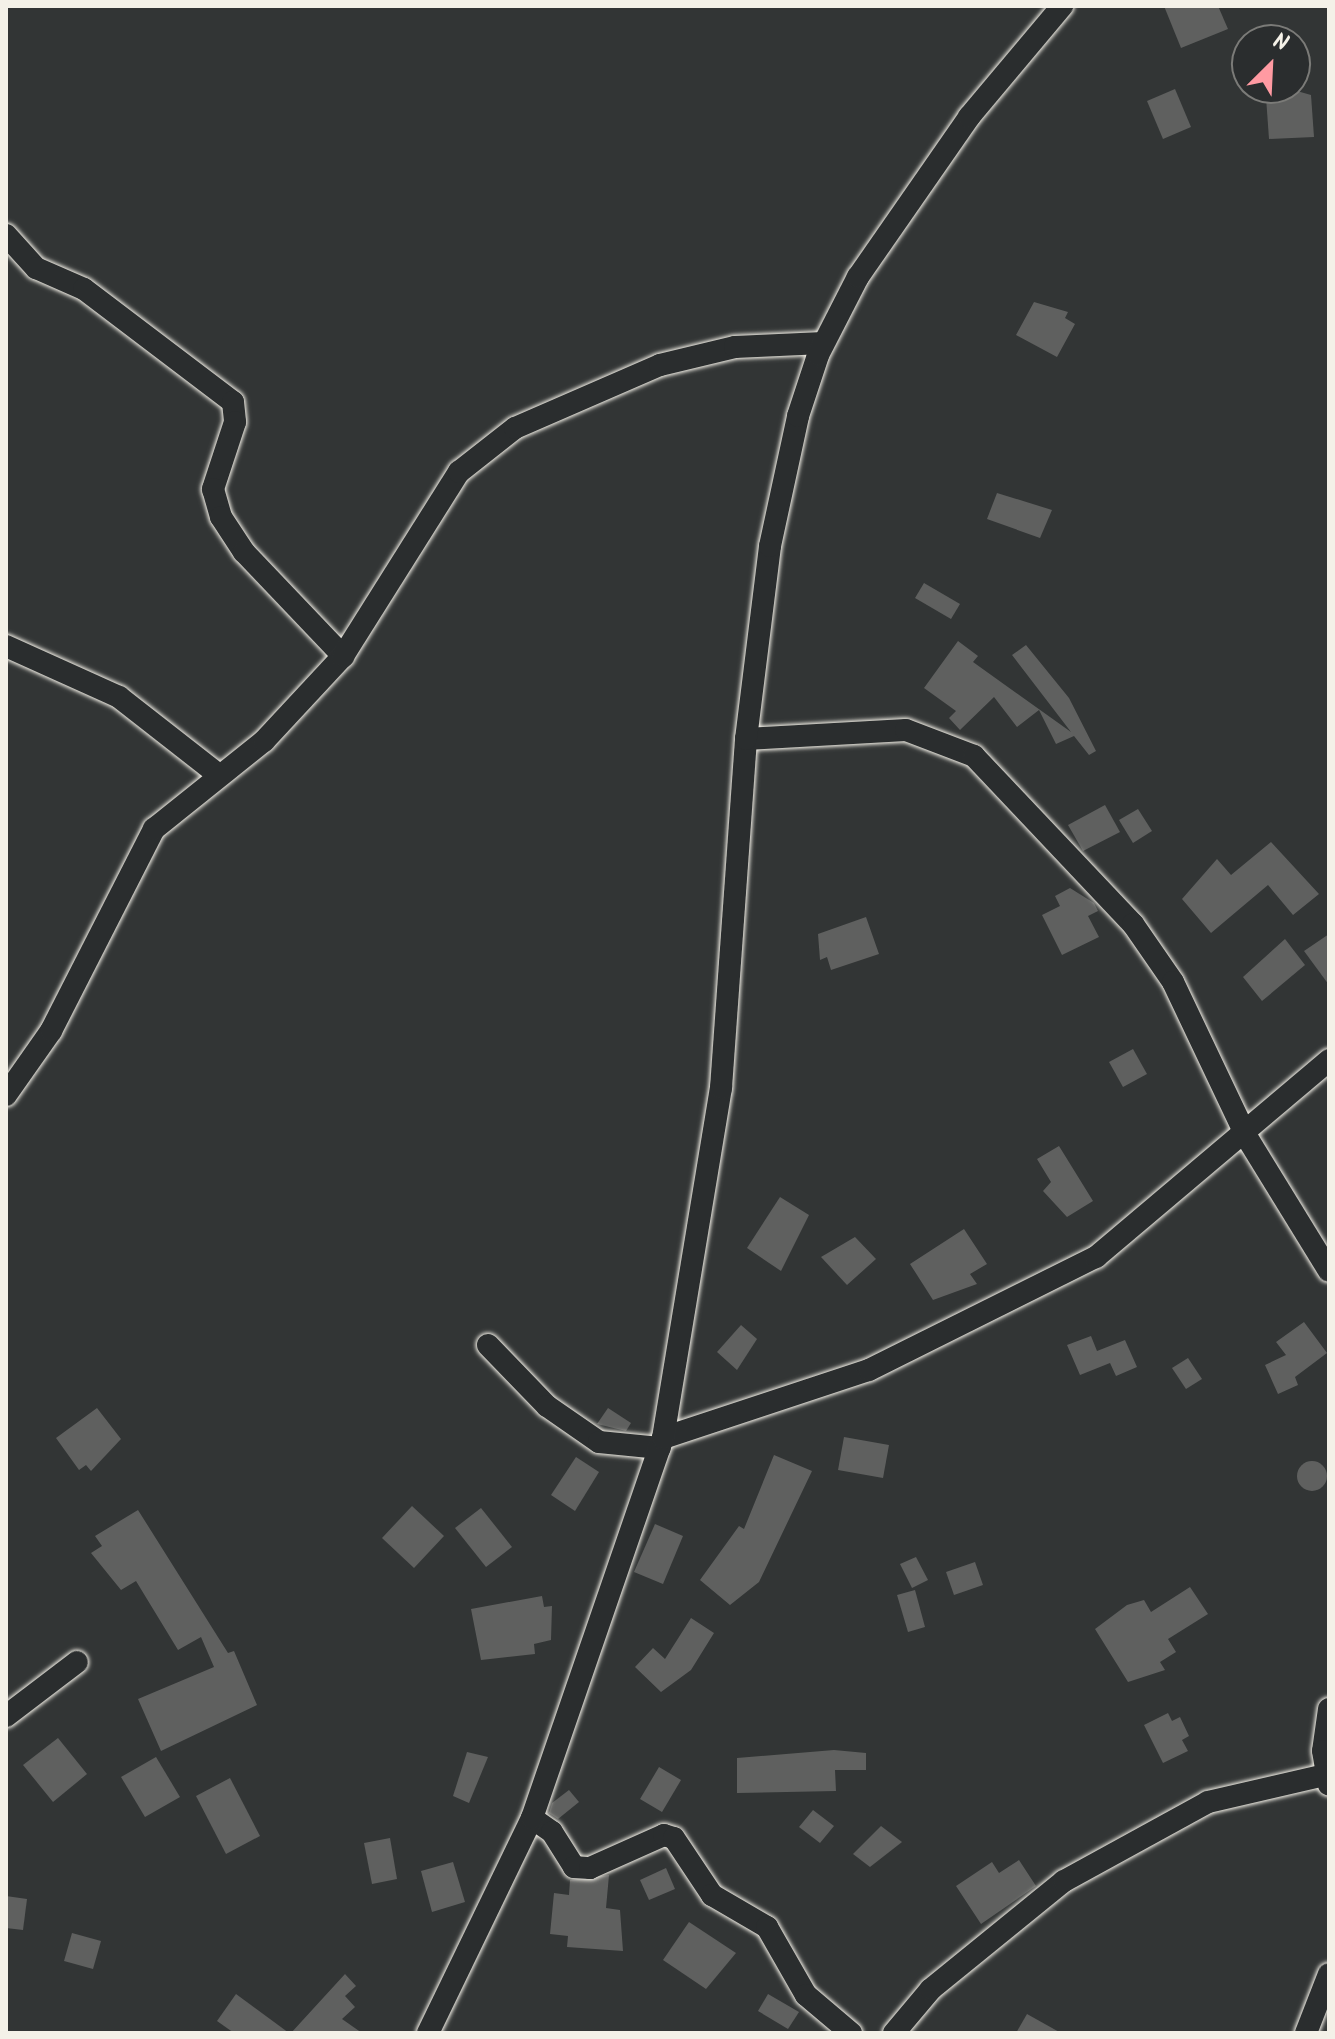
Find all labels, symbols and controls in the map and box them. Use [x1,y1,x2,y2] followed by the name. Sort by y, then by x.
[1231,24,1311,104] north arrow
[1267,25,1294,62] text: N

